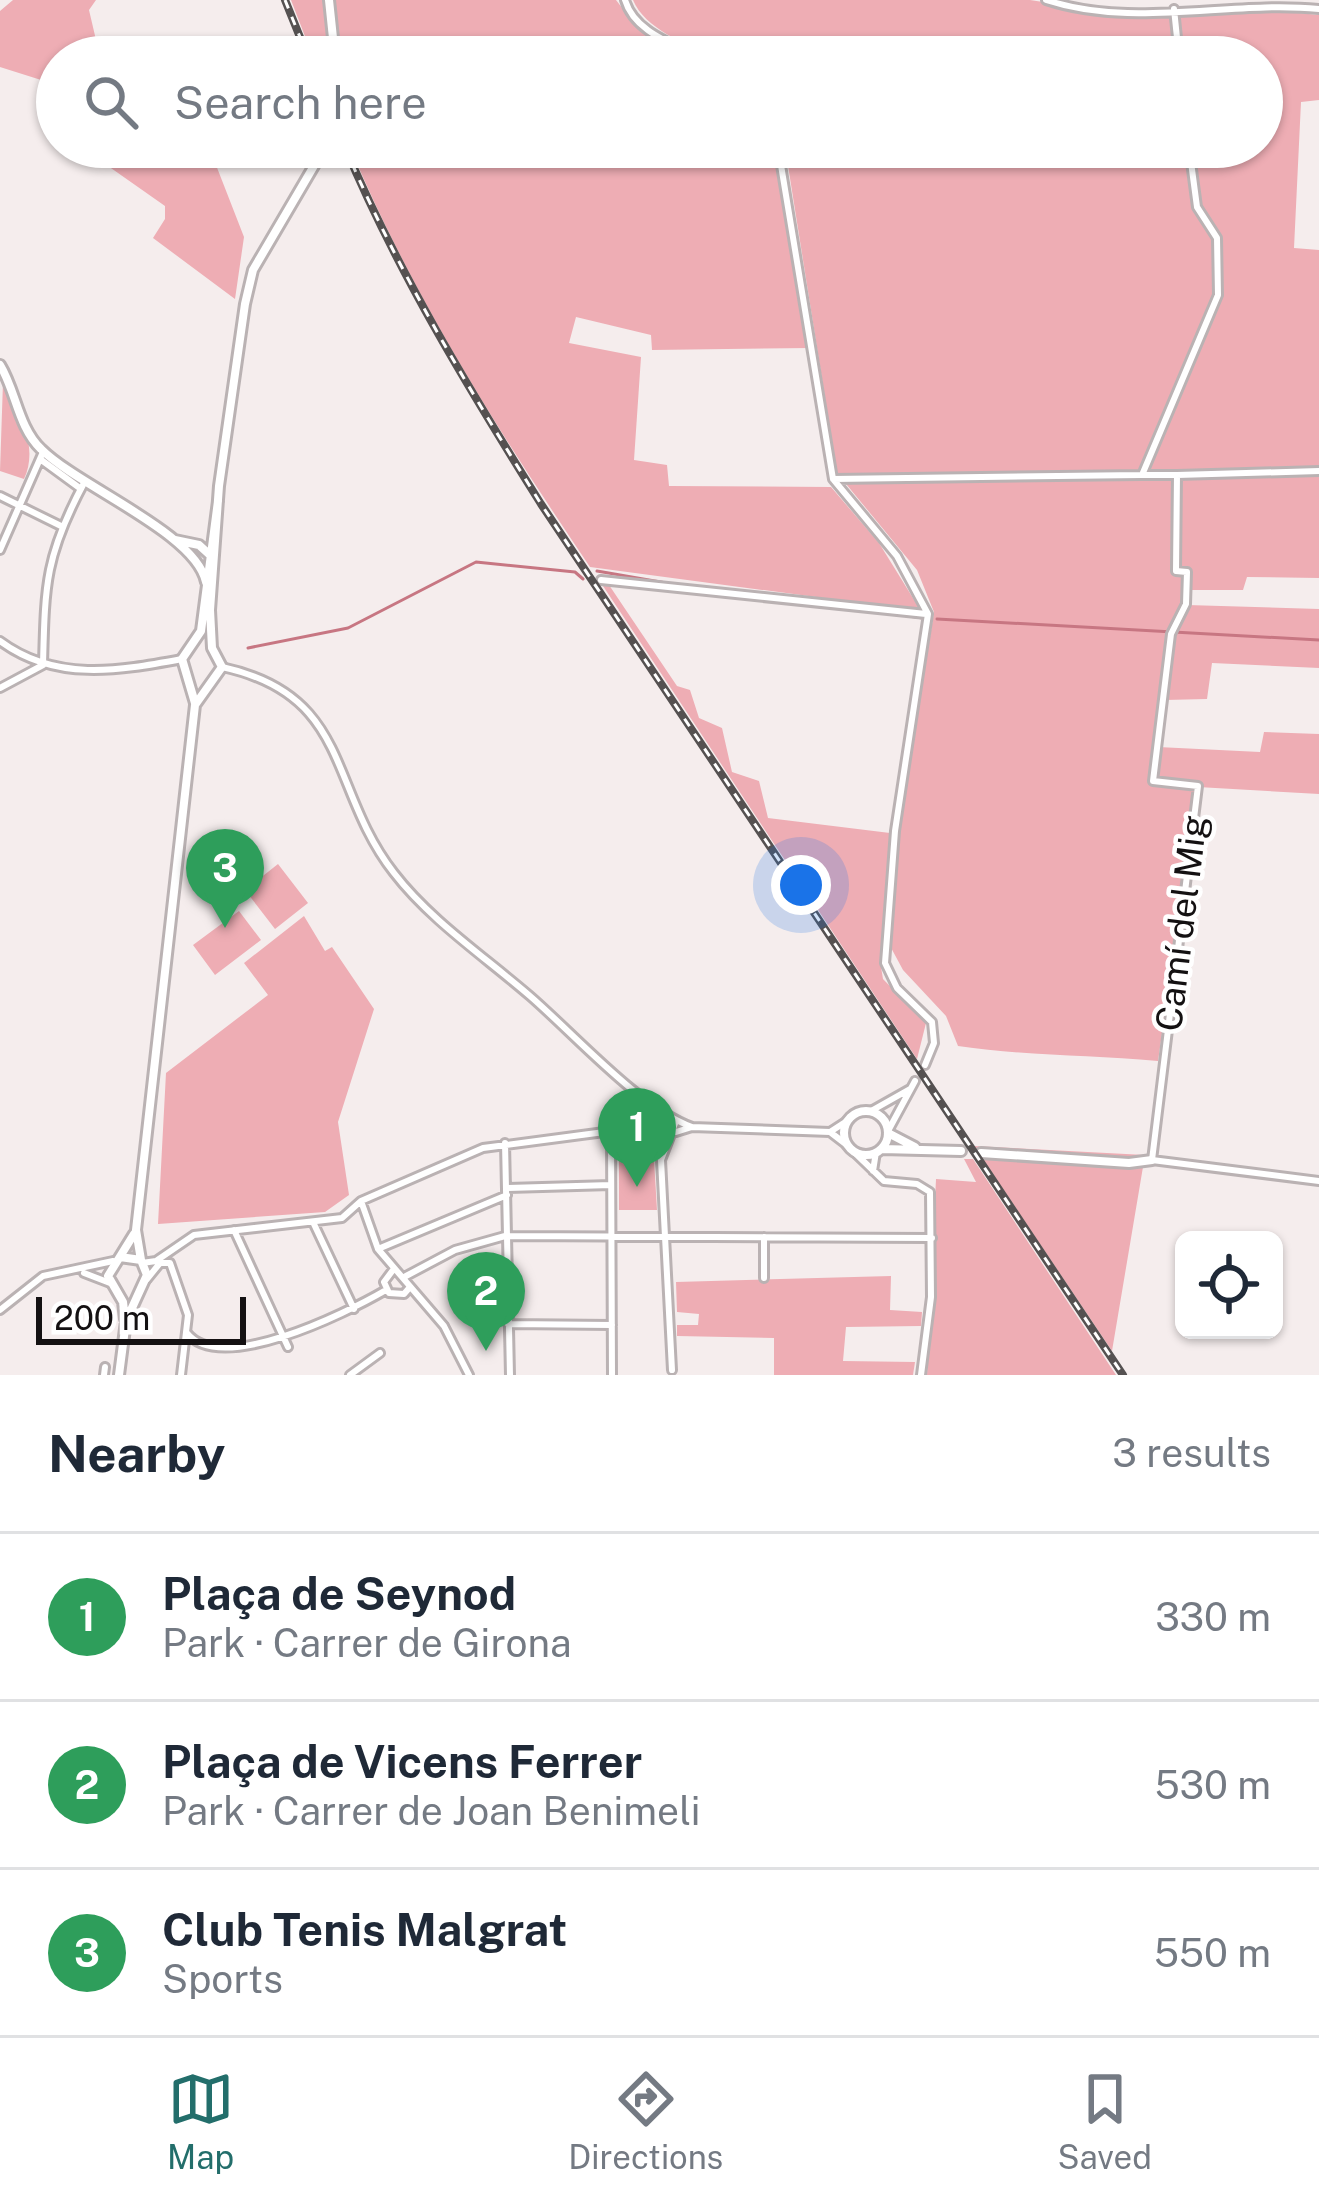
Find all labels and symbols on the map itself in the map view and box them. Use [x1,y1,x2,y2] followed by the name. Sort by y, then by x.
[1147,813,1215,1033] street label: Camí del Mig
[186,829,264,928] pin: 3
[771,855,831,915] your location
[598,1088,676,1187] pin: 1
[447,1252,525,1351] pin: 2
[36,1291,246,1344] scale bar

